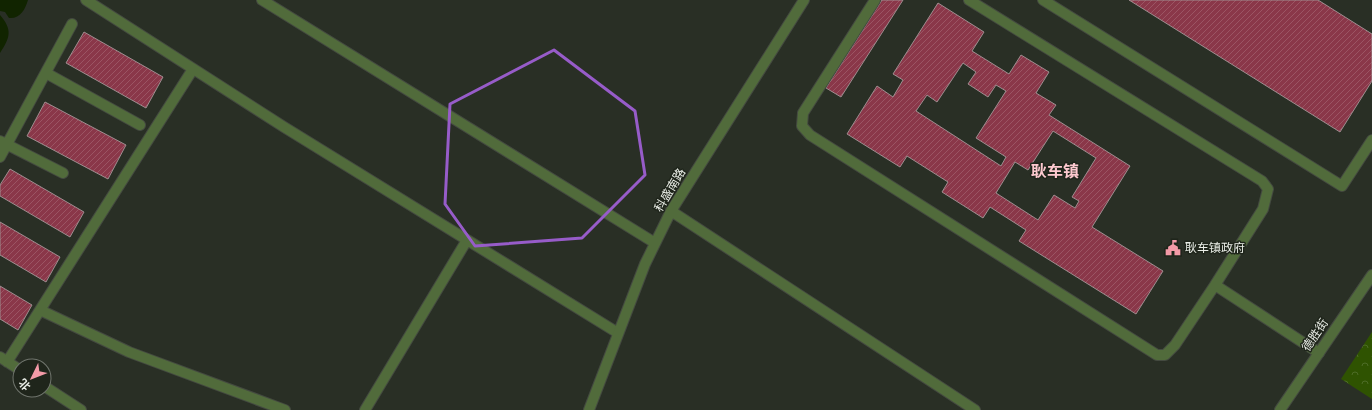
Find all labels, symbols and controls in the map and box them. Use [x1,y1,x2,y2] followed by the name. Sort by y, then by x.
[1031,158,1079,182] district label: 耿车镇
[649,164,689,215] street label: 科盛南路
[1185,238,1245,256] place label: 耿车镇政府
[1164,239,1182,257] public building icon: 耿车镇政府
[1297,314,1332,354] street label: 德胜街
[12,358,52,398] north arrow
[14,376,34,395] text: 北

